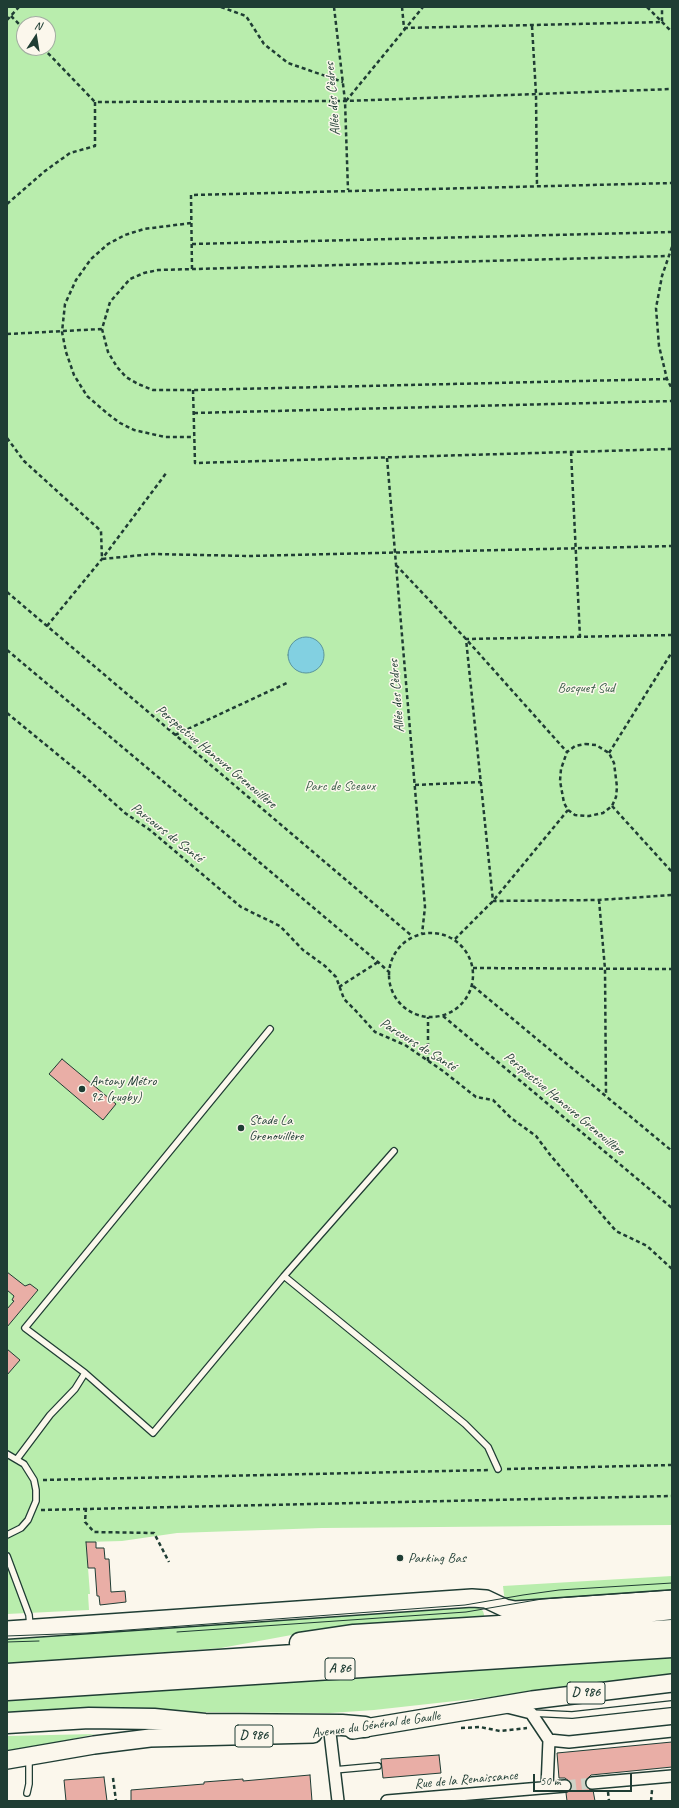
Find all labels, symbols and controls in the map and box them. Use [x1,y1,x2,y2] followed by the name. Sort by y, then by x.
[16,16,56,56] north arrow
[33,18,43,33] text: N
[321,62,345,136] street label: Allée des Cèdres
[385,659,409,733] street label: Allée des Cèdres
[557,680,615,696] park label: Bosquet Sud
[152,702,280,812] street label: Perspective Hanovre Grenouillère
[305,778,375,794] park label: Parc de Sceaux
[128,800,206,866] street label: Parcours de Santé
[377,1015,459,1075] street label: Parcours de Santé
[500,1049,628,1159] street label: Perspective Hanovre Grenouillère
[90,1073,156,1106] place label: Antony Métro 92 (rugby)
[77,1084,87,1094] marker: Antony Métro 92 (rugby)
[249,1112,303,1144] place label: Stade La Grenouillère
[236,1123,246,1133] marker: Stade La Grenouillère
[408,1550,466,1566] place label: Parking Bas
[395,1553,405,1563] marker: Parking Bas
[325,1658,355,1680] road number: A 86
[567,1682,605,1704] road number: D 986
[311,1708,441,1742] street label: Avenue du Général de Gaulle
[235,1725,273,1747] road number: D 986
[535,1766,634,1792] scale bar
[414,1767,518,1793] street label: Rue de la Renaissance
[540,1773,560,1789] text: 50 m

